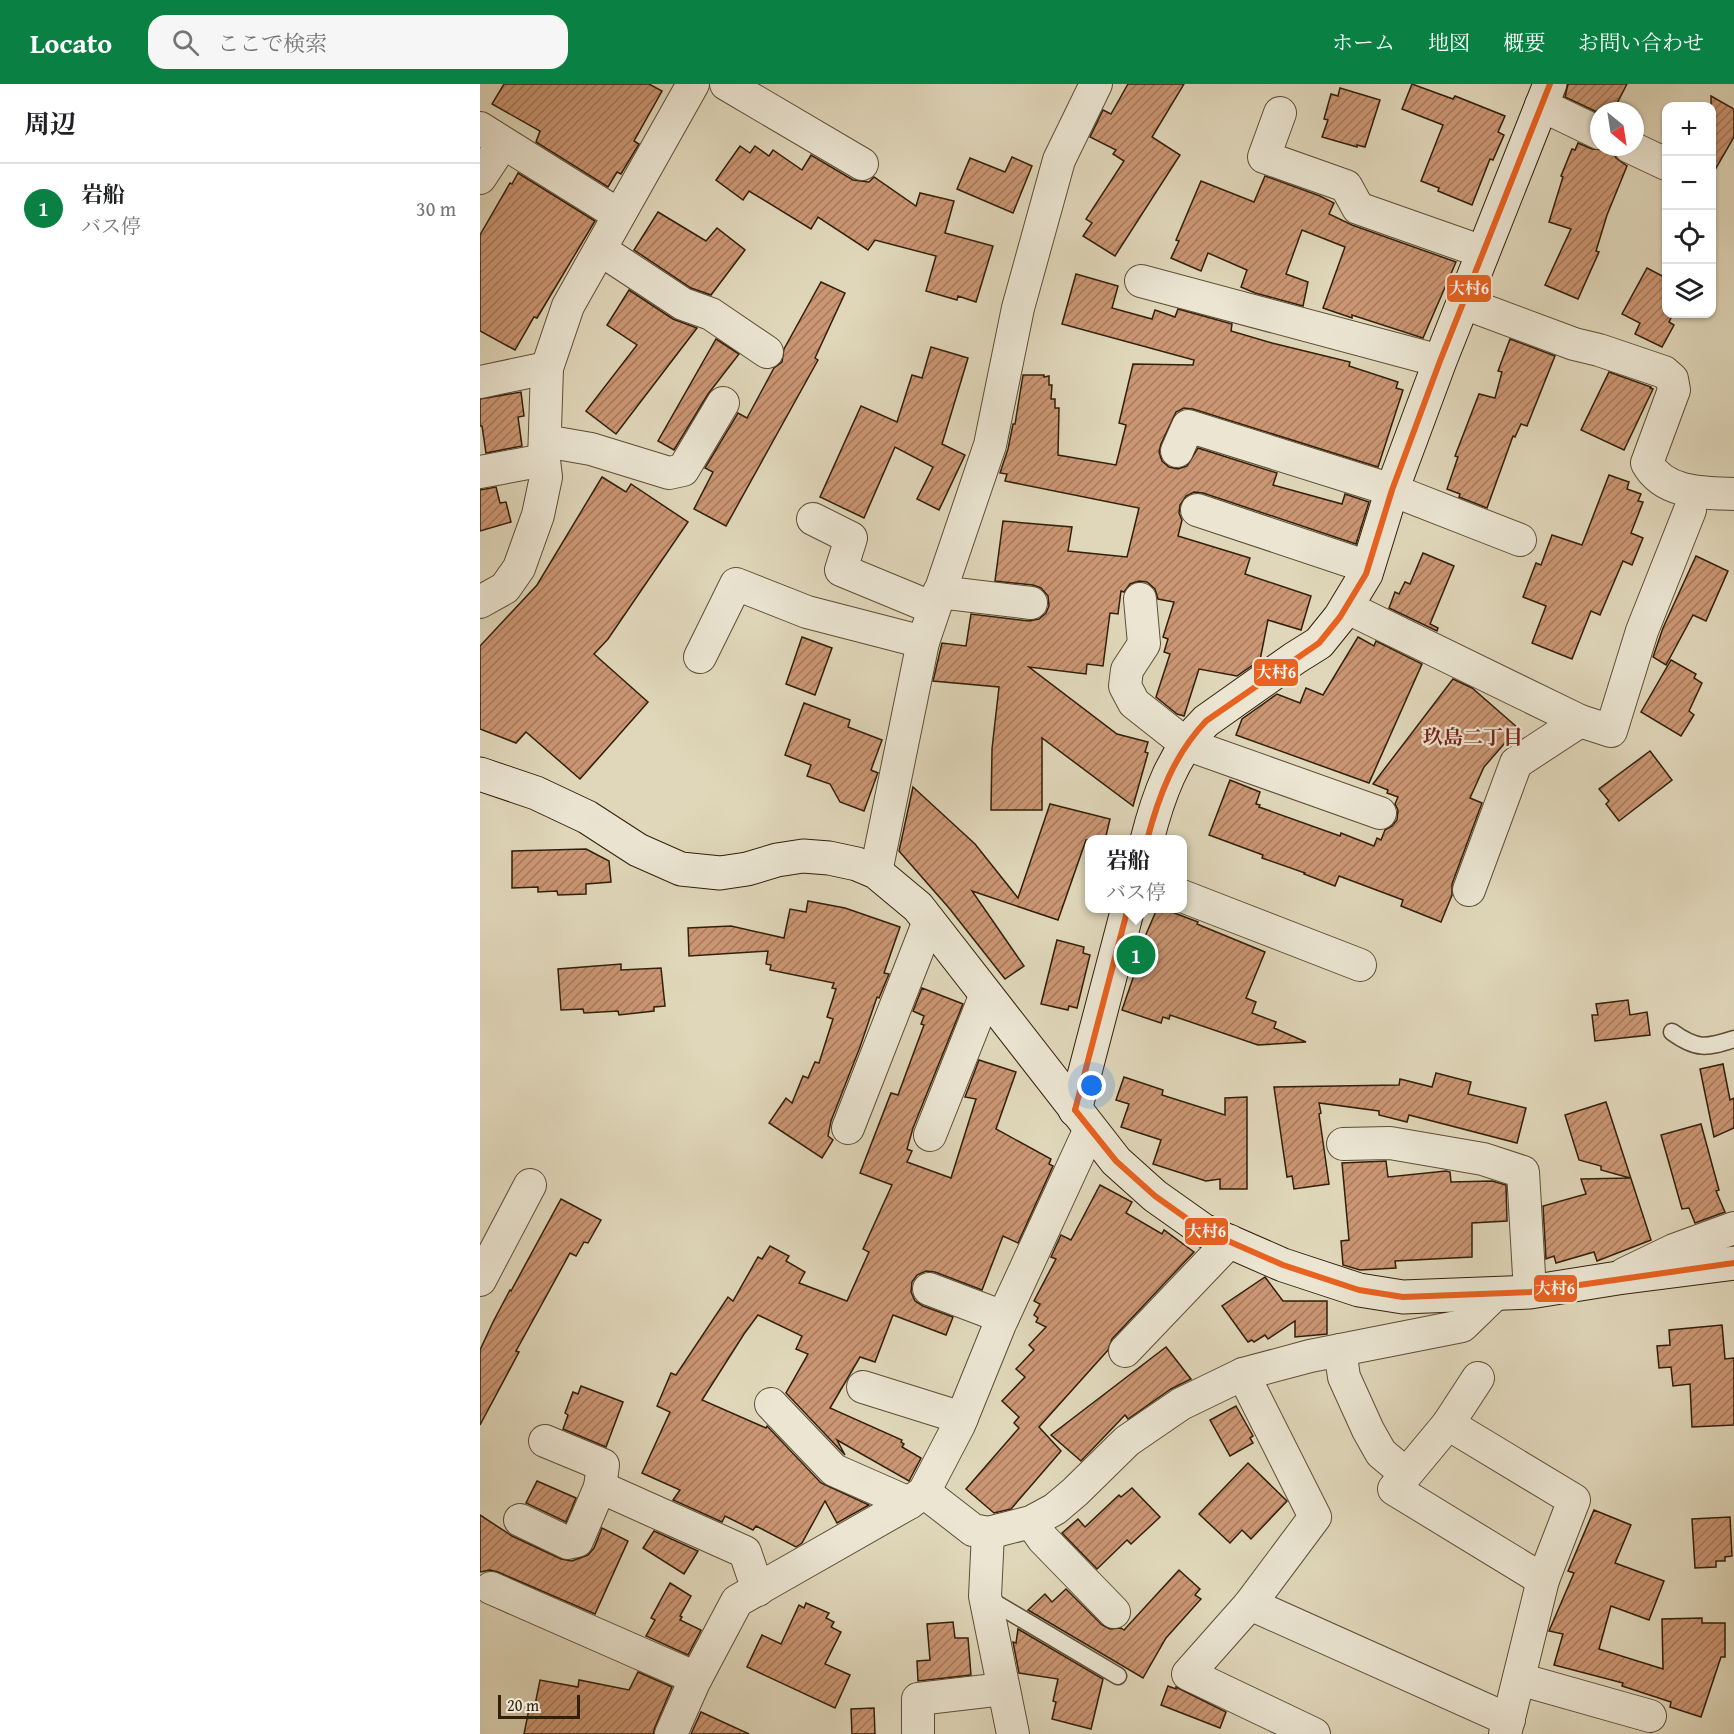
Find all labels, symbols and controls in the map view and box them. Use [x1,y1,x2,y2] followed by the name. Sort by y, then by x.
[148,15,568,69] search box
[30,22,112,63] text: Locato
[169,26,202,59] icon: search
[217,27,327,59] text: ここで検索
[1332,27,1395,58] text: ホーム
[1428,27,1470,58] text: 地図
[1503,27,1545,58] text: 概要
[1578,27,1704,58] text: お問い合わせ
[1590,102,1644,156] north arrow
[1662,102,1716,318] map controls
[1662,102,1716,156] button: +
[24,104,76,143] text: 周辺
[1662,156,1716,210] button: −
[81,178,125,210] text: 岩船
[38,194,49,223] text: 1
[416,194,456,223] text: 30 m
[1662,210,1716,264] button: locate
[81,211,141,240] text: バス停
[1662,264,1716,318] button: layers
[1446,274,1492,303] line badge: 大村6
[1449,276,1489,300] text: 大村6
[1253,658,1299,687] line badge: 大村6
[1256,660,1296,684] text: 大村6
[1423,722,1523,751] district label: 玖島二丁目
[1085,835,1187,913] popup
[1106,844,1150,876] text: 岩船
[1106,877,1166,906] text: バス停
[1116,932,1156,978] pin: 1
[1077,1071,1106,1100] your location
[1184,1217,1229,1246] line badge: 大村6
[1186,1219,1226,1243] text: 大村6
[1533,1274,1578,1303] line badge: 大村6
[1535,1276,1575,1300] text: 大村6
[498,1692,580,1720] scale bar
[507,1693,539,1717] text: 20 m

